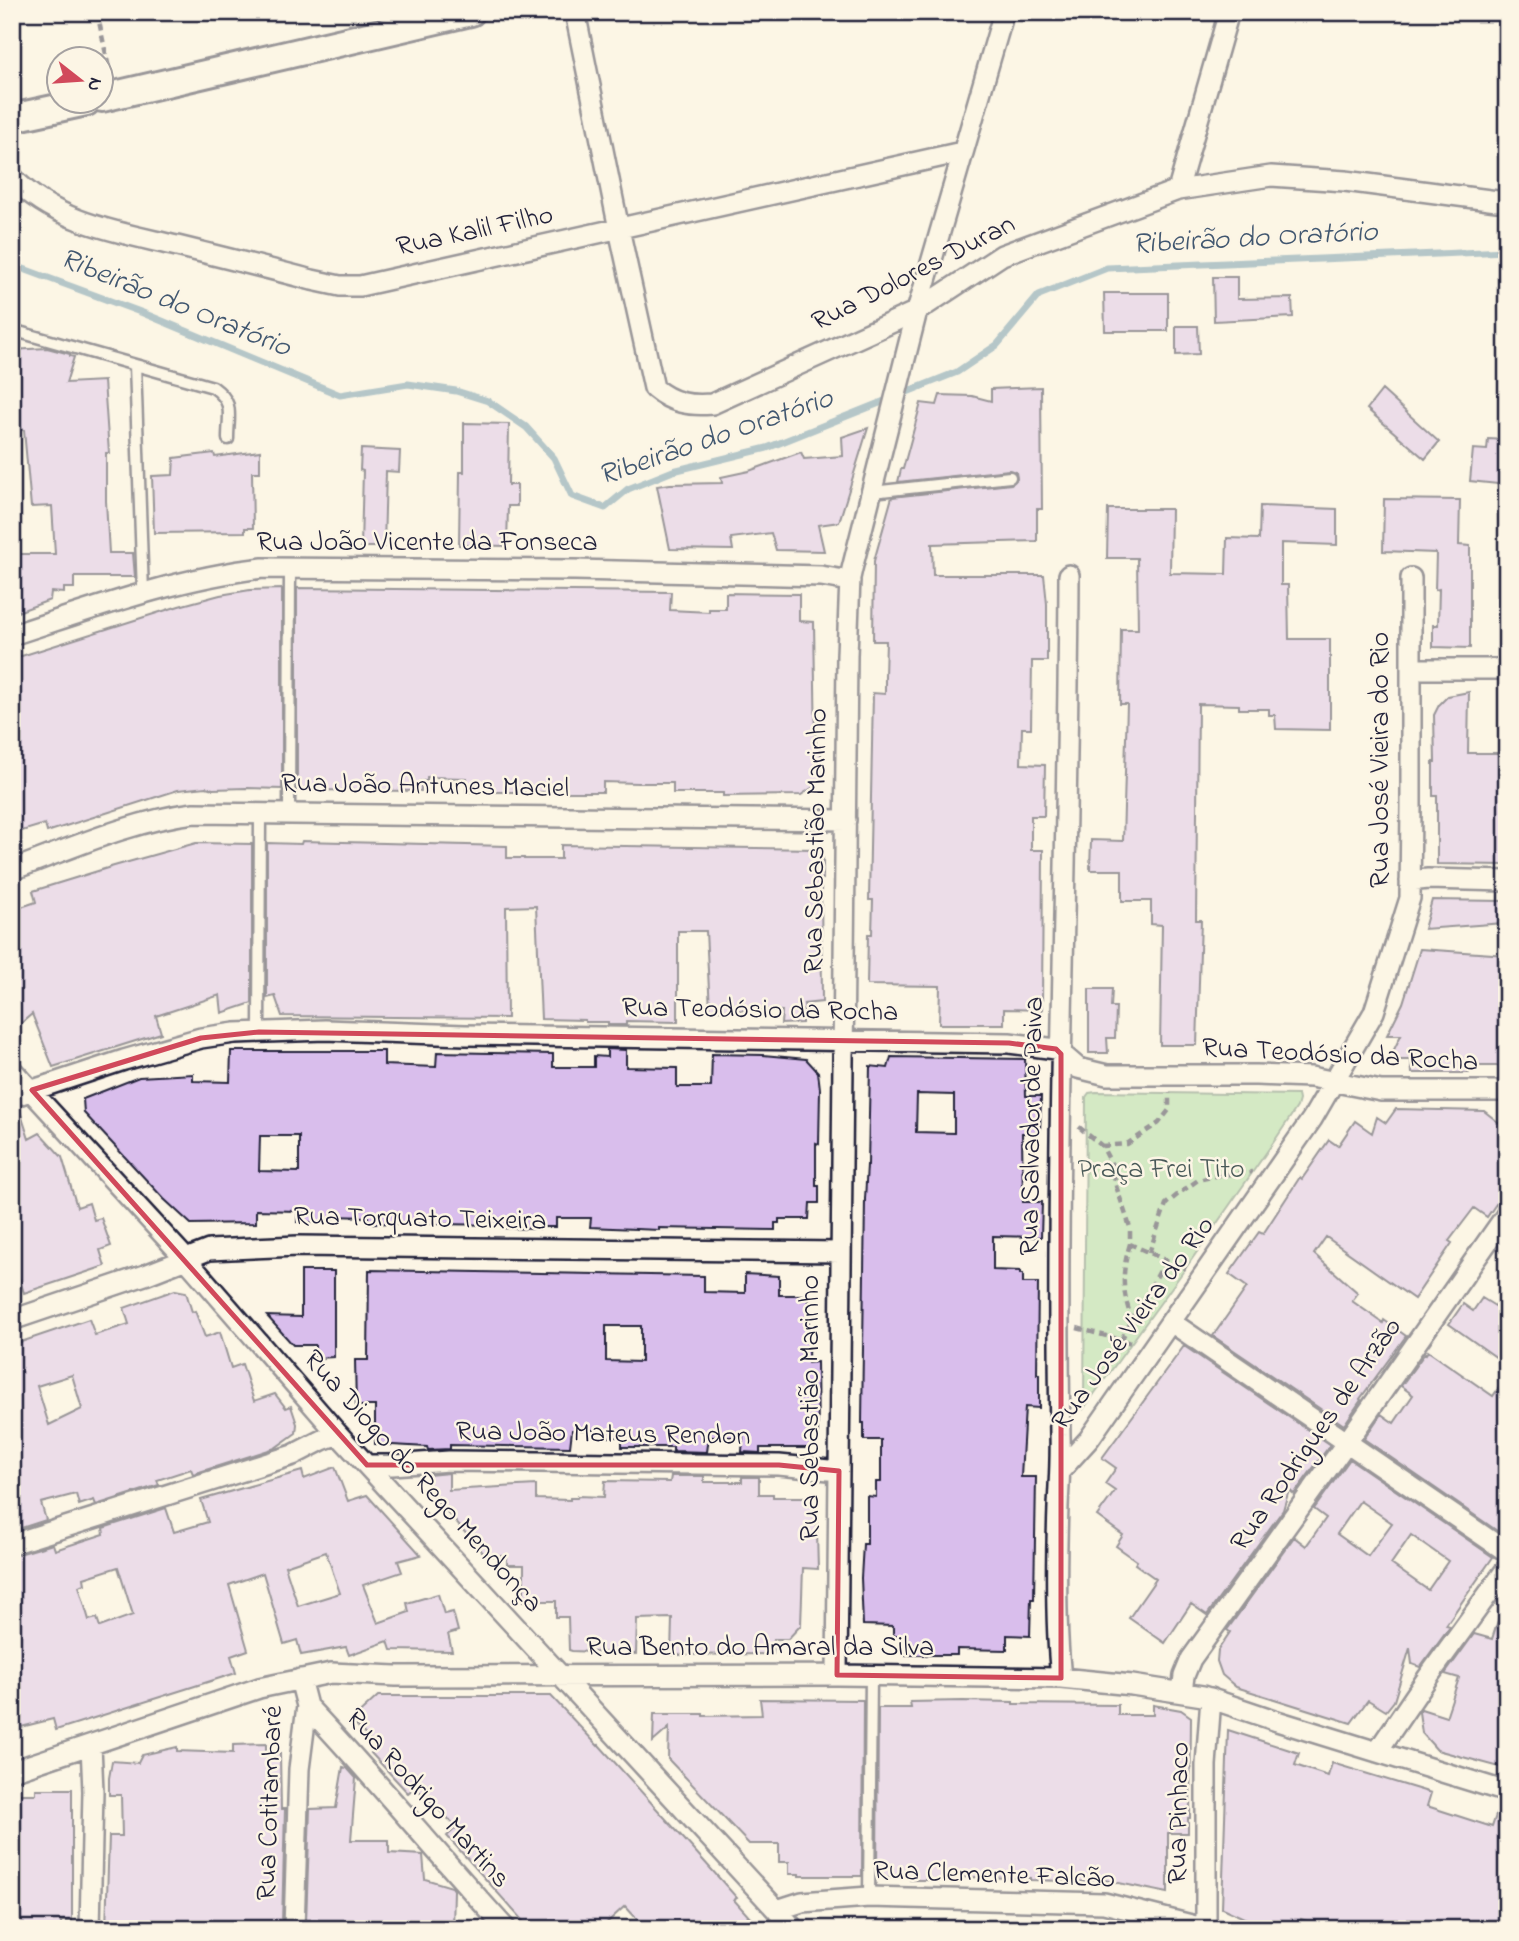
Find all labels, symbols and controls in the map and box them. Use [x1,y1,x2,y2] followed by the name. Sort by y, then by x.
[46,46,116,116] north arrow
[79,74,109,94] text: N
[393,195,557,269] street label: Rua Kalil Filho
[805,205,1023,343] street label: Rua Dolores Duran
[1131,211,1380,267] water label: Ribeirão do Oratório
[53,238,298,371] water label: Ribeirão do Oratório
[593,377,840,499] water label: Ribeirão do Oratório
[256,523,598,564] street label: Rua João Vicente da Fonseca
[1361,632,1402,888] street label: Rua José Vieira do Rio
[794,708,840,974] street label: Rua Sebastião Marinho
[281,764,569,810] street label: Rua João Antunes Maciel
[621,988,899,1034] street label: Rua Teodósio da Rocha
[1010,996,1056,1256] street label: Rua Salvador de Paiva
[1201,1028,1479,1084] street label: Rua Teodósio da Rocha
[1077,1150,1245,1191] park label: Praça Frei Tito
[293,1197,547,1243] street label: Rua Torquato Teixeira
[1042,1208,1226,1440] street label: Rua José Vieira do Rio
[791,1275,832,1541] street label: Rua Sebastião Marinho
[1221,1310,1413,1560] street label: Rua Rodrigues de Arzão
[292,1341,552,1623] street label: Rua Diogo do Rego Mendonça
[455,1412,751,1458] street label: Rua João Mateus Rendon
[586,1628,934,1669] street label: Rua Bento do Amaral da Silva
[335,1700,519,1898] street label: Rua Rodrigo Martins
[247,1704,295,1901] street label: Rua Cotitambaré
[1158,1741,1202,1885] street label: Rua Pinhaco
[872,1851,1116,1901] street label: Rua Clemente Falcão

